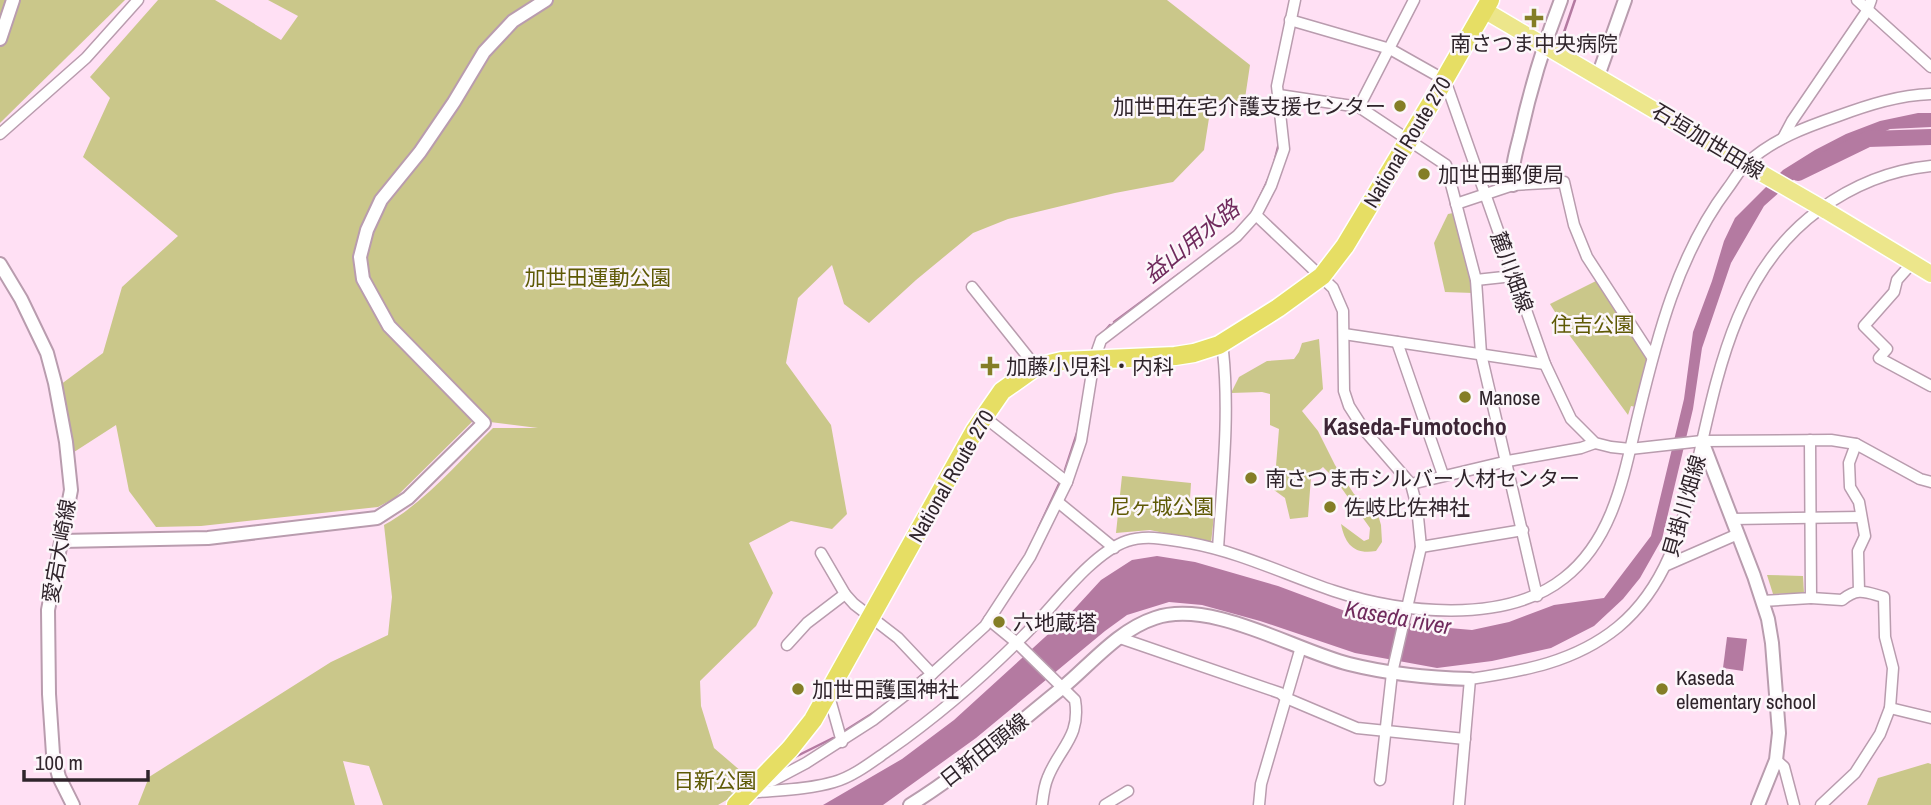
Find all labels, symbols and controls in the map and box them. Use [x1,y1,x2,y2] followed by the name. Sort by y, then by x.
[1524,8,1544,28] marker: 南さつま中央病院
[1450,29,1618,58] place label: 南さつま中央病院
[1356,71,1458,213] street label: National Route 270
[1113,92,1386,121] place label: 加世田在宅介護支援センター
[1647,96,1769,186] street label: 石垣加世田線
[1392,98,1408,114] marker: 加世田在宅介護支援センター
[1438,160,1564,189] place label: 加世田郵便局
[1416,166,1432,182] marker: 加世田郵便局
[1137,192,1247,289] water label: 益山用水路
[1484,228,1540,316] street label: 麓川畑線
[525,263,672,292] park label: 加世田運動公園
[1551,310,1635,339] park label: 住吉公園
[1006,352,1174,381] place label: 加藤小児科・内科
[980,356,1000,376] marker: 加藤小児科・内科
[1479,383,1540,412] place label: Manose
[1457,389,1473,405] marker: Manose
[901,404,1001,548] street label: National Route 270
[1323,410,1507,442] district label: Kaseda-Fumotocho
[1656,452,1712,560] street label: 貝掛川畑線
[1265,464,1580,493] place label: 南さつま市シルバー人材センター
[1243,470,1259,486] marker: 南さつま市シルバー人材センター
[1110,492,1215,521] park label: 尼ヶ城公園
[1344,493,1470,522] place label: 佐岐比佐神社
[36,497,82,605] street label: 愛宕大崎線
[1322,499,1338,515] marker: 佐岐比佐神社
[1343,592,1454,642] water label: Kaseda river
[1013,608,1097,637] place label: 六地蔵塔
[991,614,1007,630] marker: 六地蔵塔
[1676,663,1816,716] place label: Kaseda elementary school
[812,675,959,704] place label: 加世田護国神社
[790,681,806,697] marker: 加世田護国神社
[1654,681,1670,697] marker: Kaseda elementary school
[934,706,1034,794] street label: 日新田頭線
[24,738,149,782] scale bar
[35,748,83,777] text: 100 m
[673,766,757,795] park label: 日新公園

